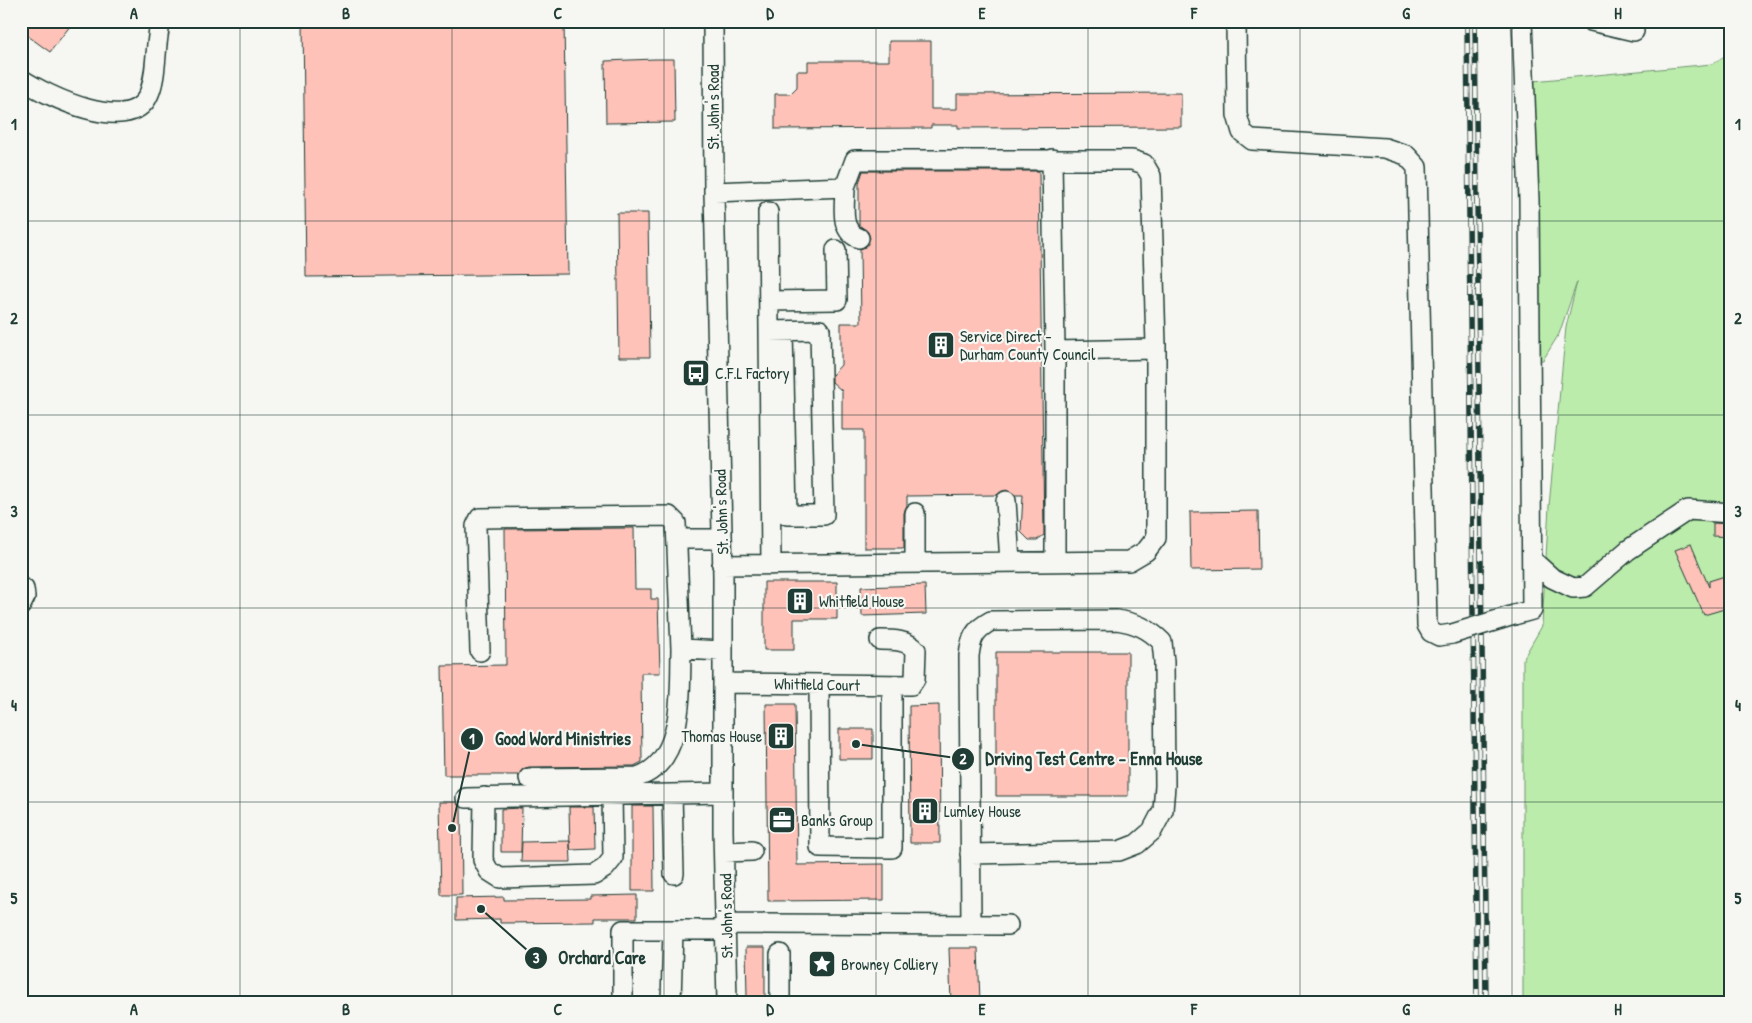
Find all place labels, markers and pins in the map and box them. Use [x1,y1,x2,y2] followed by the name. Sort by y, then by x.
[960,325,1096,365] place label: Service Direct - Durham County Council
[926,330,956,360] building icon: Service Direct - Durham County Council
[681,358,711,388] bus stop icon: C.F.L Factory
[715,362,790,384] place label: C.F.L Factory
[785,586,815,616] building icon: Whitfield House
[819,590,905,612] place label: Whitfield House
[766,721,796,751] building icon: Thomas House
[460,722,641,755] callout: Good Word Ministries
[681,725,763,747] place label: Thomas House
[951,742,1213,775] callout: Driving Test Centre - Enna House
[910,796,940,826] building icon: Lumley House
[944,800,1022,822] place label: Lumley House
[767,805,797,835] office icon: Banks Group
[801,809,873,831] place label: Banks Group
[524,941,656,974] callout: Orchard Care
[807,949,837,979] place icon: Browney Colliery
[841,953,938,975] place label: Browney Colliery

